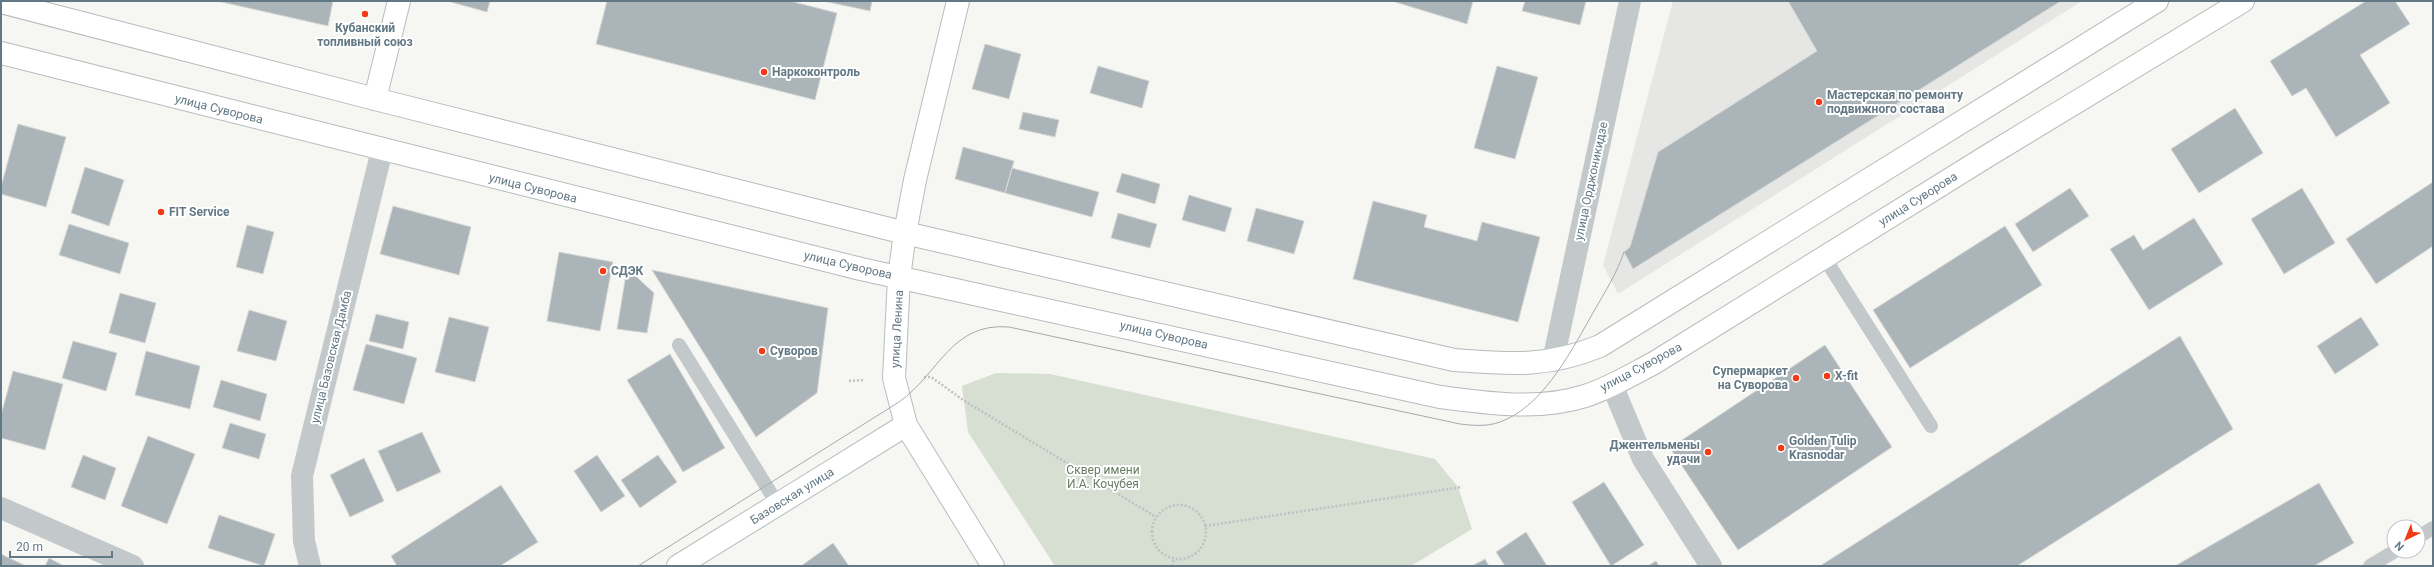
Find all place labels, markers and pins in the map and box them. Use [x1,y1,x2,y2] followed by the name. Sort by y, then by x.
[360,9,370,19] marker: Кубанский топливный союз
[317,21,413,49] place label: Кубанский топливный союз
[772,65,860,79] place label: Наркоконтроль
[759,67,769,77] marker: Наркоконтроль
[1827,88,1964,116] place label: Мастерская по ремонту подвижного состава
[1814,97,1824,107] marker: Мастерская по ремонту подвижного состава
[169,205,230,219] place label: FIT Service
[156,207,166,217] marker: FIT Service
[611,264,644,278] place label: СДЭК
[598,266,608,276] marker: СДЭК
[770,344,818,358] place label: Суворов
[757,346,767,356] marker: Суворов
[1713,364,1789,392] place label: Супермаркет на Суворова
[1835,369,1858,383] place label: X-fit
[1822,371,1832,381] marker: X-fit
[1791,373,1801,383] marker: Супермаркет на Суворова
[1789,434,1857,462] place label: Golden Tulip Krasnodar
[1610,438,1700,466] place label: Джентельмены удачи
[1776,443,1786,453] marker: Golden Tulip Krasnodar
[1703,447,1713,457] marker: Джентельмены удачи

